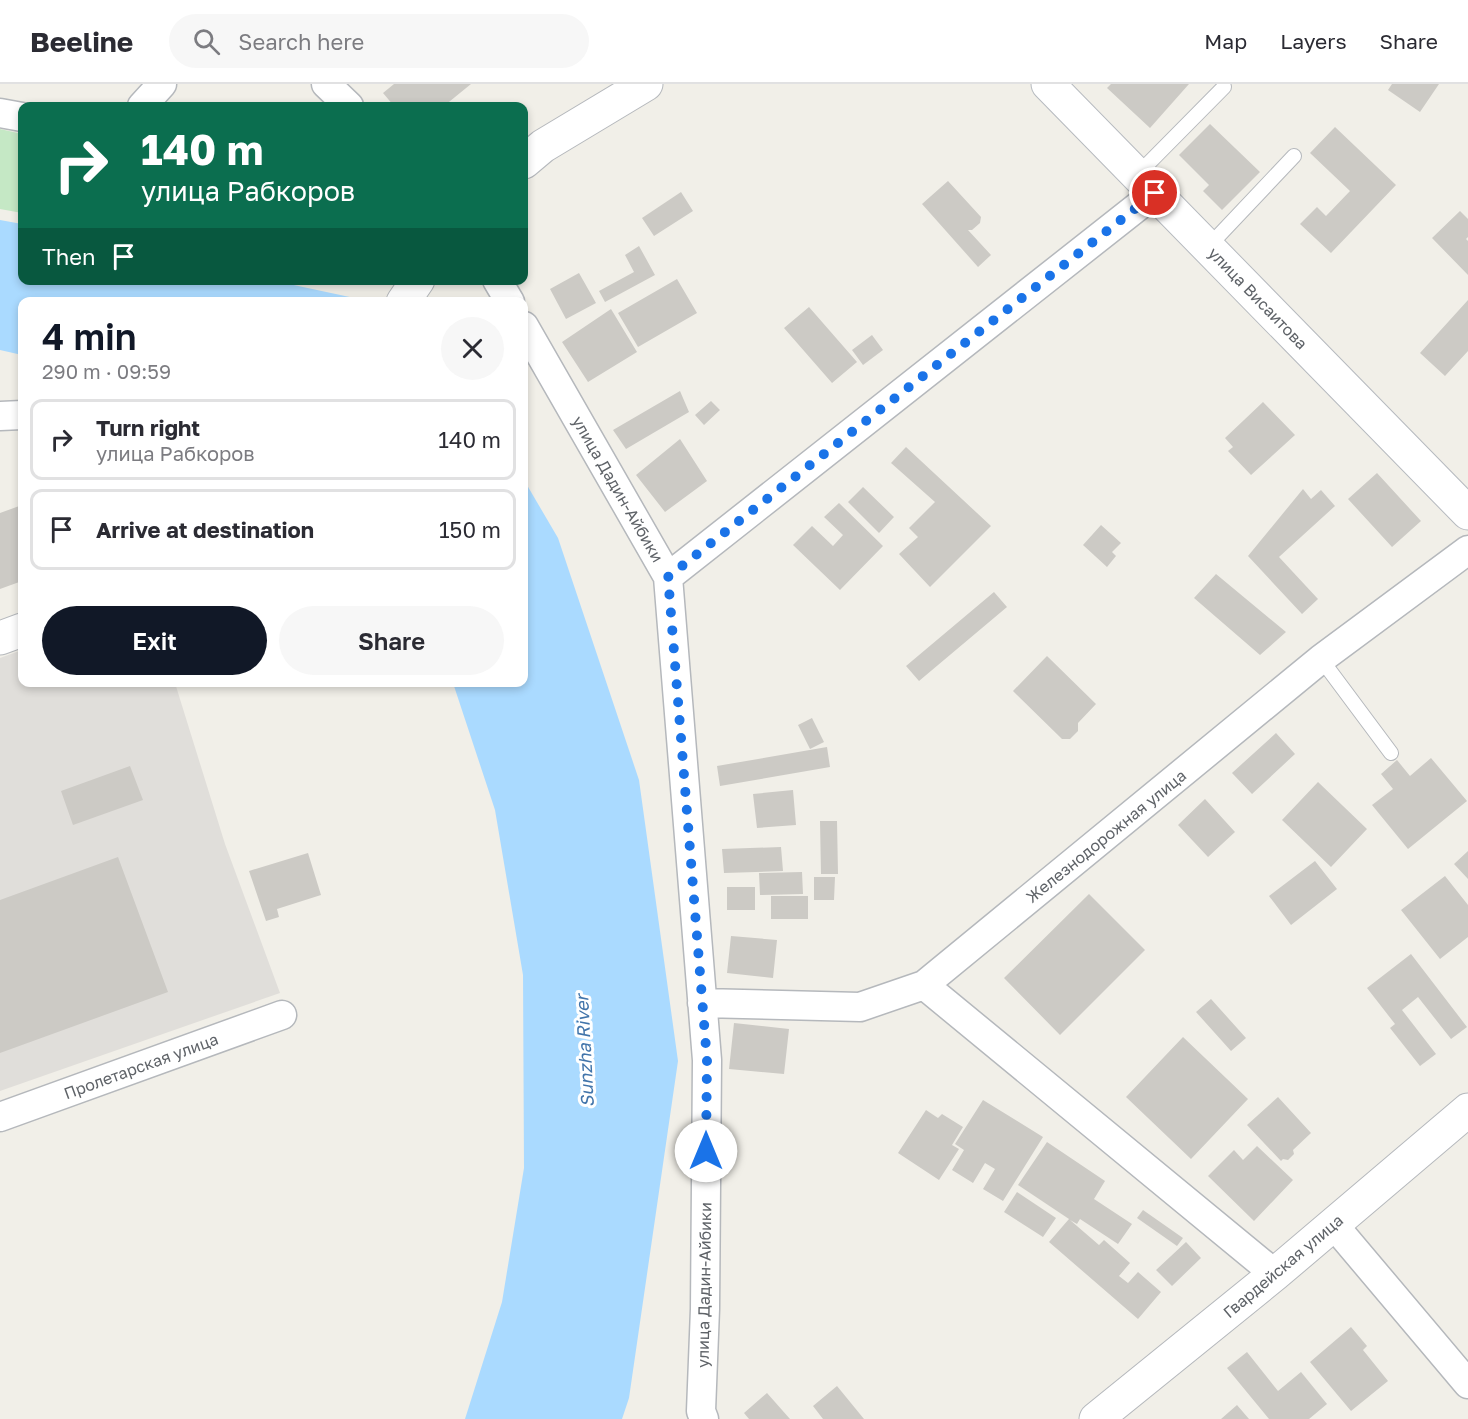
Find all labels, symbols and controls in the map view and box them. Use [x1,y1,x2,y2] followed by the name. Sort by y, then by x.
[169,14,589,68] search box
[30,25,133,58] text: Beeline
[190,25,223,58] icon: search
[238,28,364,55] text: Search here
[1204,28,1247,54] text: Map
[1280,28,1347,54] text: Layers
[1380,28,1438,54] text: Share
[141,124,263,174] text: 140 m
[42,126,120,204] icon: right
[1129,167,1180,218] pin
[141,175,355,207] text: улица Рабкоров
[1138,176,1171,209] icon: arrive
[107,240,140,273] icon: arrive
[42,243,95,270] text: Then
[1204,243,1312,353] street label: улица Висаитова
[42,315,137,358] text: 4 min
[441,317,504,380] button: close
[42,359,171,383] text: 290 m · 09:59
[568,412,668,566] street label: улица Дадин-Айбики
[96,414,200,441] text: Turn right
[45,423,78,456] icon: right
[438,426,501,453] text: 140 m
[96,441,255,465] text: улица Рабкоров
[45,513,78,546] icon: arrive
[96,516,314,543] text: Arrive at destination
[439,516,501,543] text: 150 m
[42,606,267,675] button: Exit
[279,606,504,675] button: Share
[1022,765,1190,907] street label: Железнодорожная улица
[570,991,598,1108] water label: Sunzha River
[61,1029,221,1103] street label: Пролетарская улица
[674,1119,738,1183] position arrow
[693,1202,715,1368] street label: улица Дадин-Айбики
[1219,1210,1347,1322] street label: Гвардейская улица

